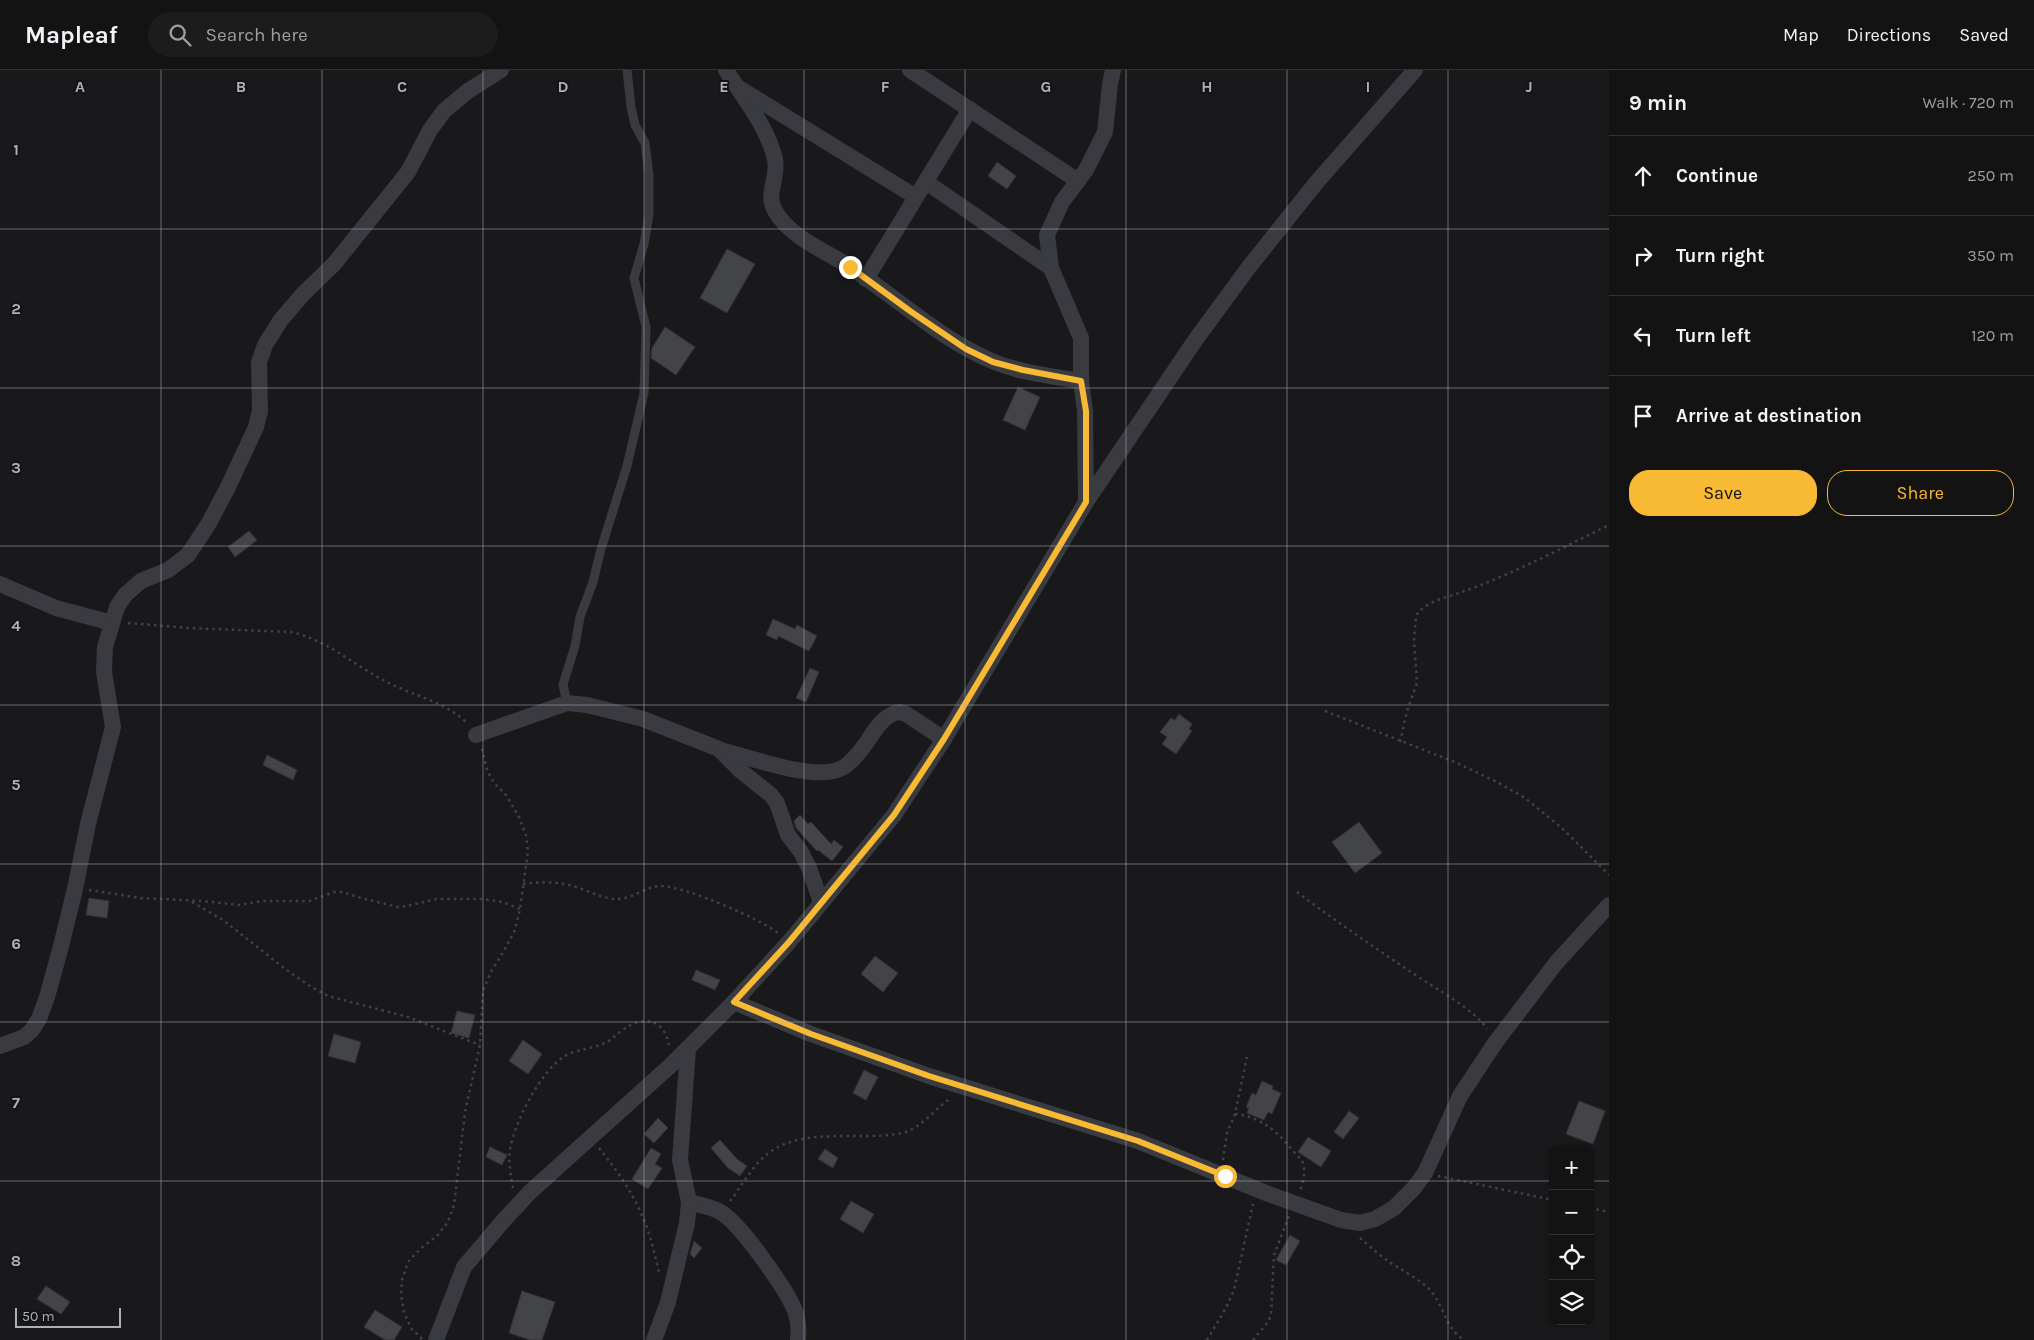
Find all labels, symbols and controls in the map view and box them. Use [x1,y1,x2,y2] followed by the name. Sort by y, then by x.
[148,12,498,57] search box
[25,21,118,49] text: Mapleaf
[166,21,194,49] icon: search
[206,24,308,46] text: Search here
[1783,24,1819,46] text: Map
[1847,24,1931,46] text: Directions
[1959,24,2009,46] text: Saved
[75,77,85,96] text: A
[236,77,246,96] text: B
[397,77,407,96] text: C
[558,77,569,96] text: D
[719,77,729,96] text: E
[881,77,890,96] text: F
[1041,77,1051,96] text: G
[1201,77,1213,96] text: H
[1366,77,1370,96] text: I
[1525,77,1533,96] text: J
[1629,91,1687,115] text: 9 min
[1922,93,2014,112] text: Walk · 720 m
[13,140,19,159] text: 1
[1629,162,1657,190] icon: ahead
[1676,165,1758,187] text: Continue
[1967,166,2014,185] text: 250 m
[1629,242,1657,270] icon: right
[1676,245,1765,267] text: Turn right
[1967,246,2014,265] text: 350 m
[839,256,862,279] route end
[11,299,21,318] text: 2
[1629,322,1657,350] icon: left
[1676,325,1751,347] text: Turn left
[1971,326,2014,345] text: 120 m
[1629,402,1657,430] icon: arrive
[1676,405,1862,427] text: Arrive at destination
[11,458,21,477] text: 3
[1629,470,1817,516] button: Save
[1827,470,2014,516] button: Share
[11,616,21,635] text: 4
[11,775,21,794] text: 5
[11,934,21,953] text: 6
[12,1093,20,1112] text: 7
[1549,1145,1594,1325] map controls
[1549,1145,1594,1190] button: +
[1214,1165,1237,1188] route start
[1549,1190,1594,1235] button: −
[1549,1235,1594,1280] button: locate
[11,1251,21,1270] text: 8
[1549,1280,1594,1325] button: layers
[15,1305,121,1328] scale bar
[22,1308,55,1325] text: 50 m

